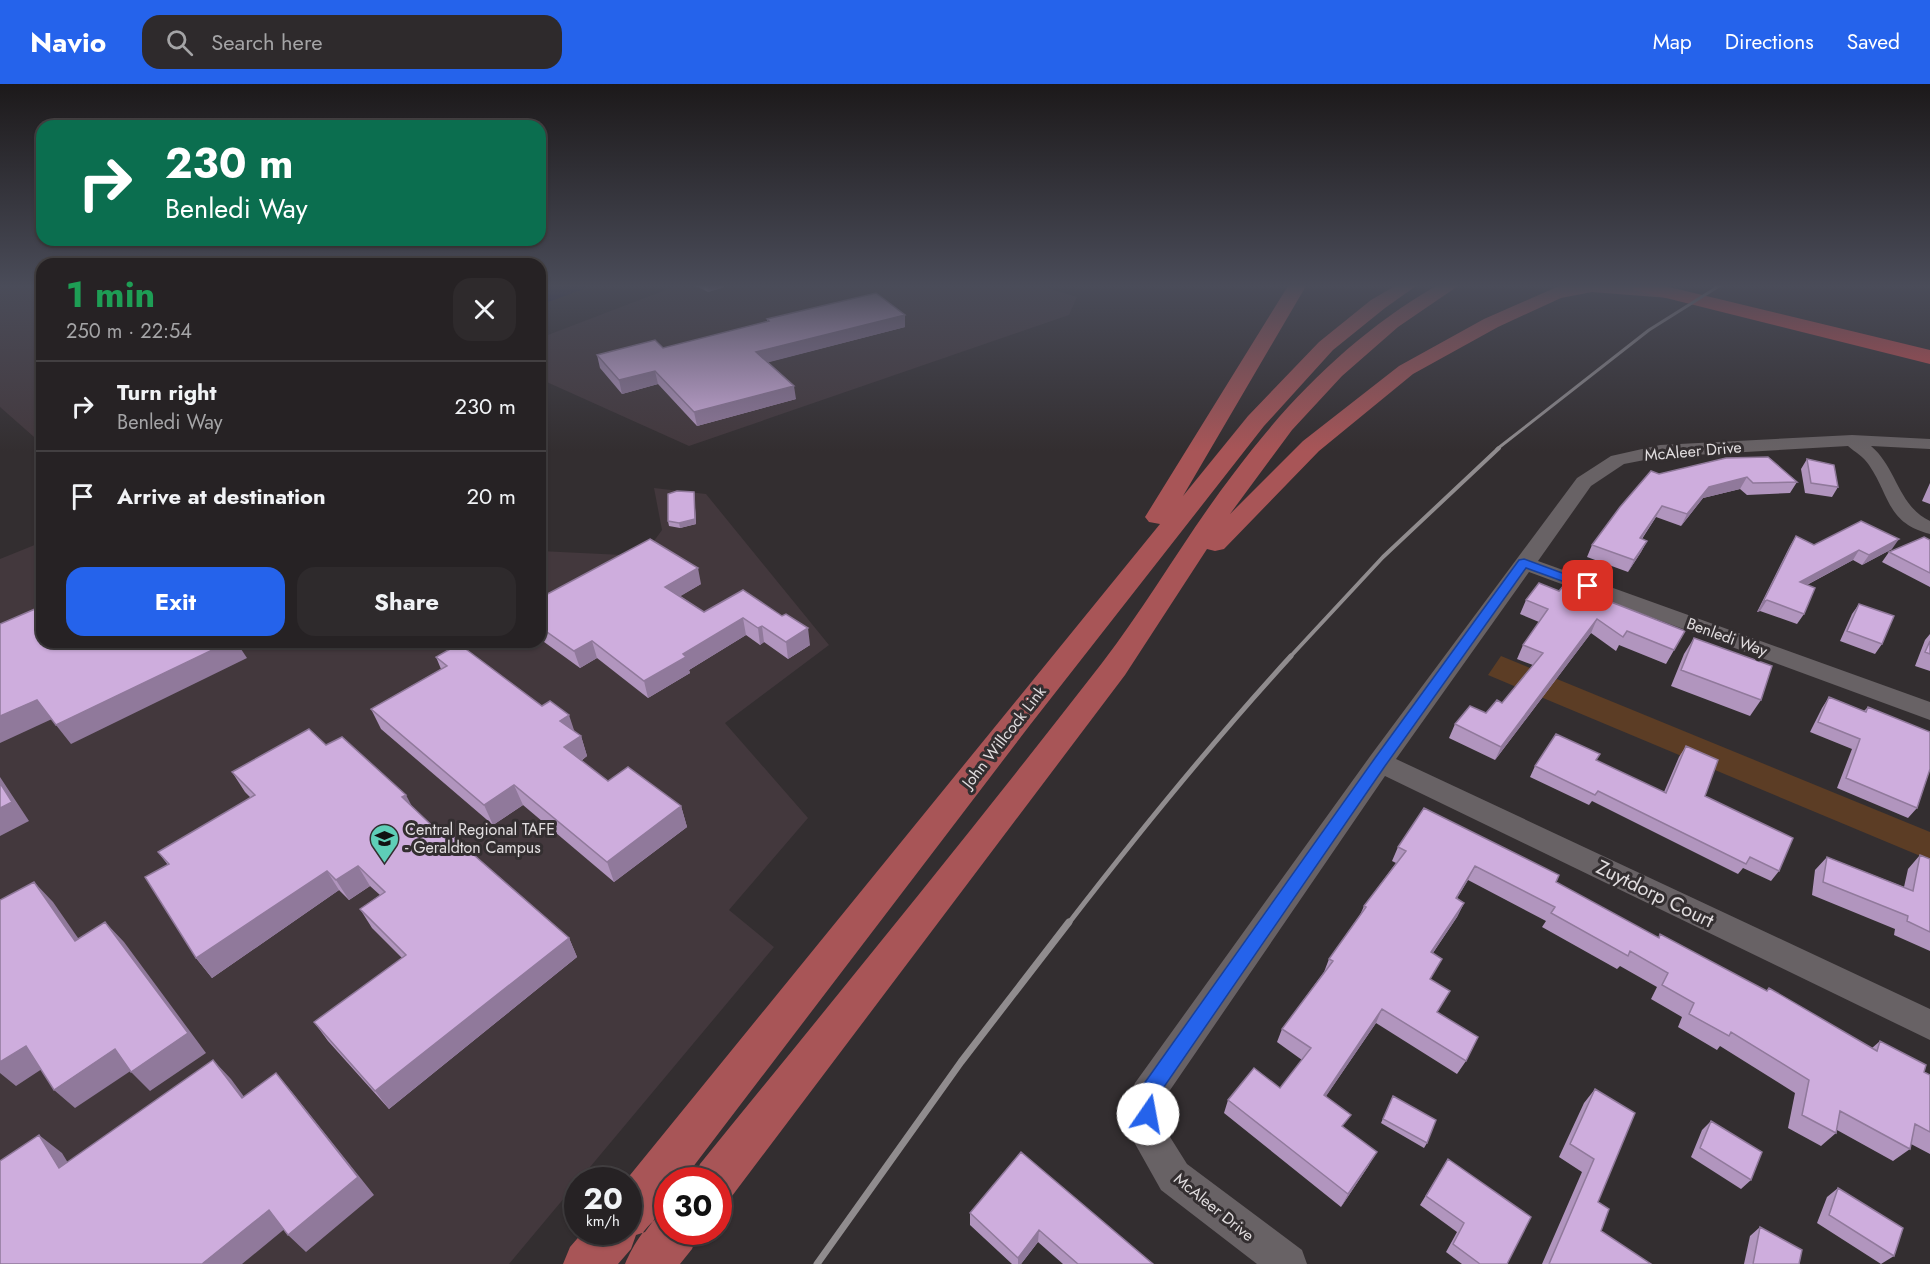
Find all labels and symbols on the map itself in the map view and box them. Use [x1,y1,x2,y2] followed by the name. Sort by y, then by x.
[1644,435,1742,467] street label: McAleer Drive
[1562,560,1613,611] pin
[1683,612,1772,663] street label: Benledi Way
[955,680,1052,795] street label: John Willcock Link
[405,818,555,859] place label: Central Regional TAFE - Geraldton Campus
[368,822,400,864] school or university icon: Central Regional TAFE - Geraldton Campus
[1591,853,1719,935] street label: Zuytdorp Court
[1116,1082,1180,1146] position arrow
[654,1167,732,1245] speed limit sign: 30
[1169,1167,1259,1247] street label: McAleer Drive

